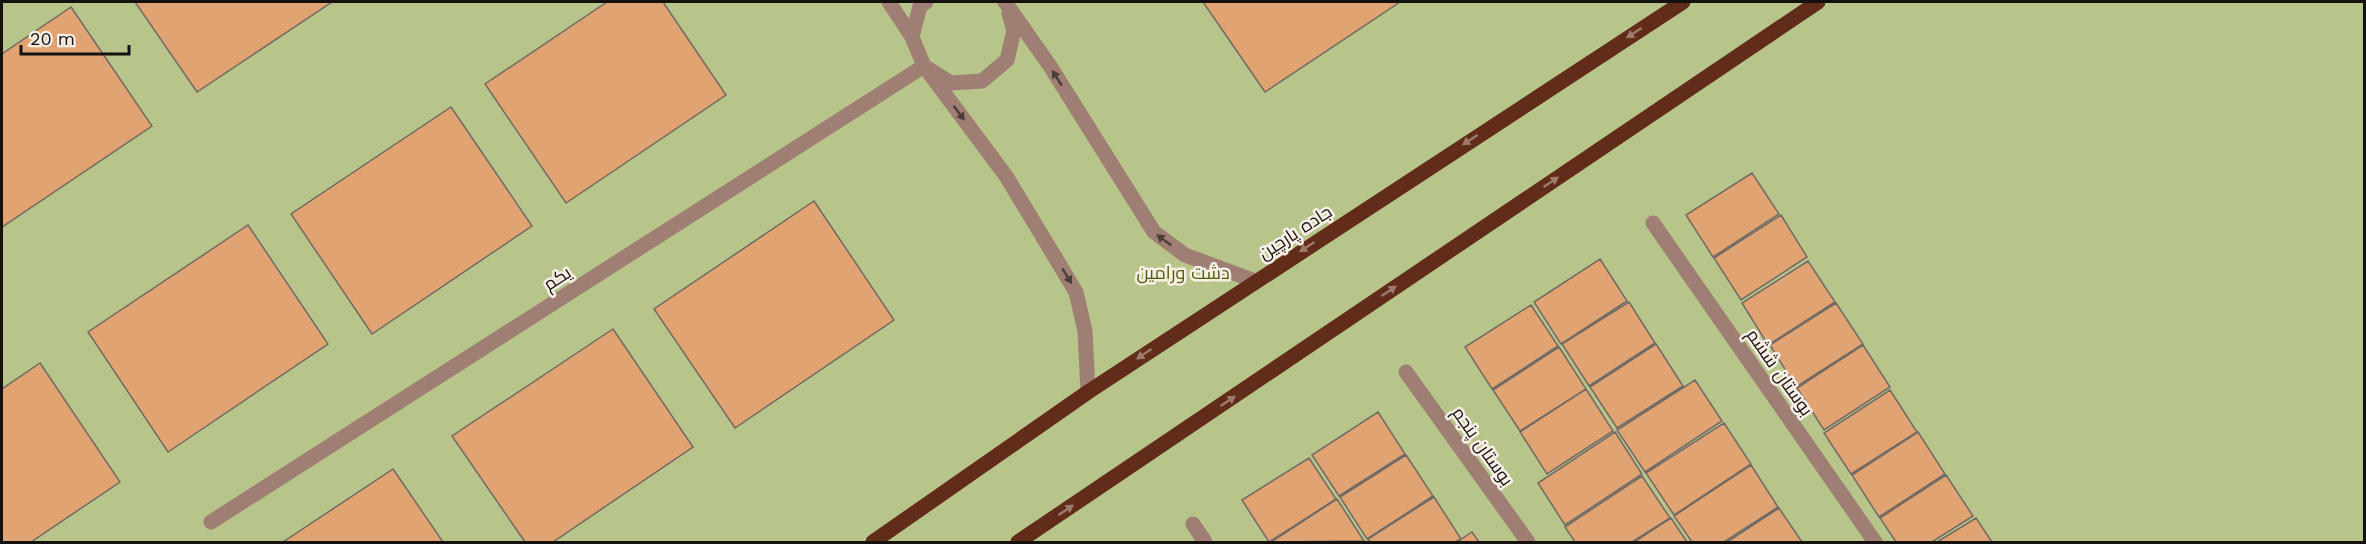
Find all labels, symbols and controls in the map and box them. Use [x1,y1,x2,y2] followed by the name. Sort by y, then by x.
[21,18,129,56] scale bar
[30,28,75,49] text: 20 m
[1625,28,1642,39] one-way arrow
[1052,69,1063,86] one-way arrow
[953,105,965,121] one-way arrow
[1463,134,1479,146] one-way arrow
[1543,177,1559,188] one-way arrow
[1254,200,1337,265] street label: جاده پارچین
[1157,234,1172,246] one-way arrow
[1299,241,1315,252] one-way arrow
[539,261,576,296] street label: یکم
[1136,262,1230,284] park label: دشت ورامین
[1061,268,1072,284] one-way arrow
[1381,285,1397,297] one-way arrow
[1741,325,1818,421] street label: بوستان ششم
[1136,349,1153,360] one-way arrow
[1219,395,1236,406] one-way arrow
[1446,402,1518,491] street label: بوستان پنجم
[1058,504,1074,516] one-way arrow

